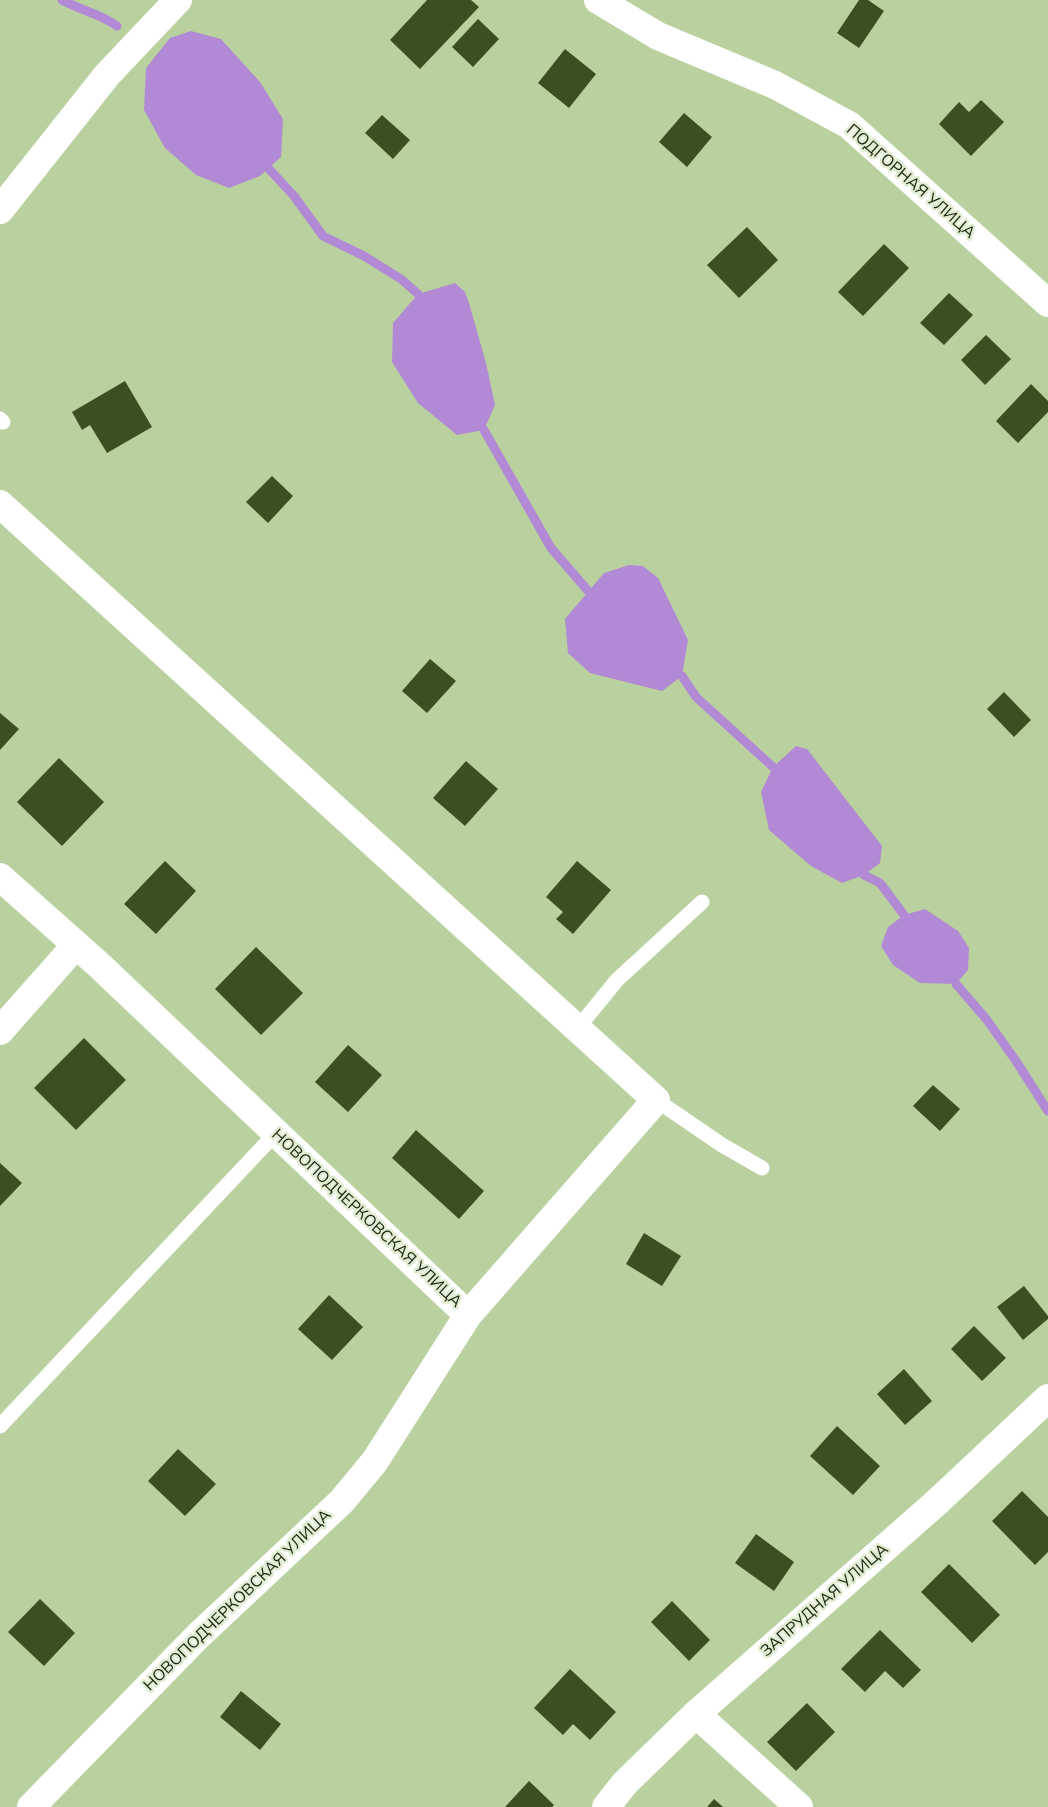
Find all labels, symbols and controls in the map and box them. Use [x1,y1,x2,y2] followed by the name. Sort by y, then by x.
[842,121,978,243] street label: ПОДГОРНАЯ УЛИЦА
[267,1126,465,1312] street label: НОВОПОДЧЕРКОВСКАЯ УЛИЦА
[140,1506,336,1696] street label: НОВОПОДЧЕРКОВСКАЯ УЛИЦА
[757,1540,893,1662] street label: ЗАПРУДНАЯ УЛИЦА

